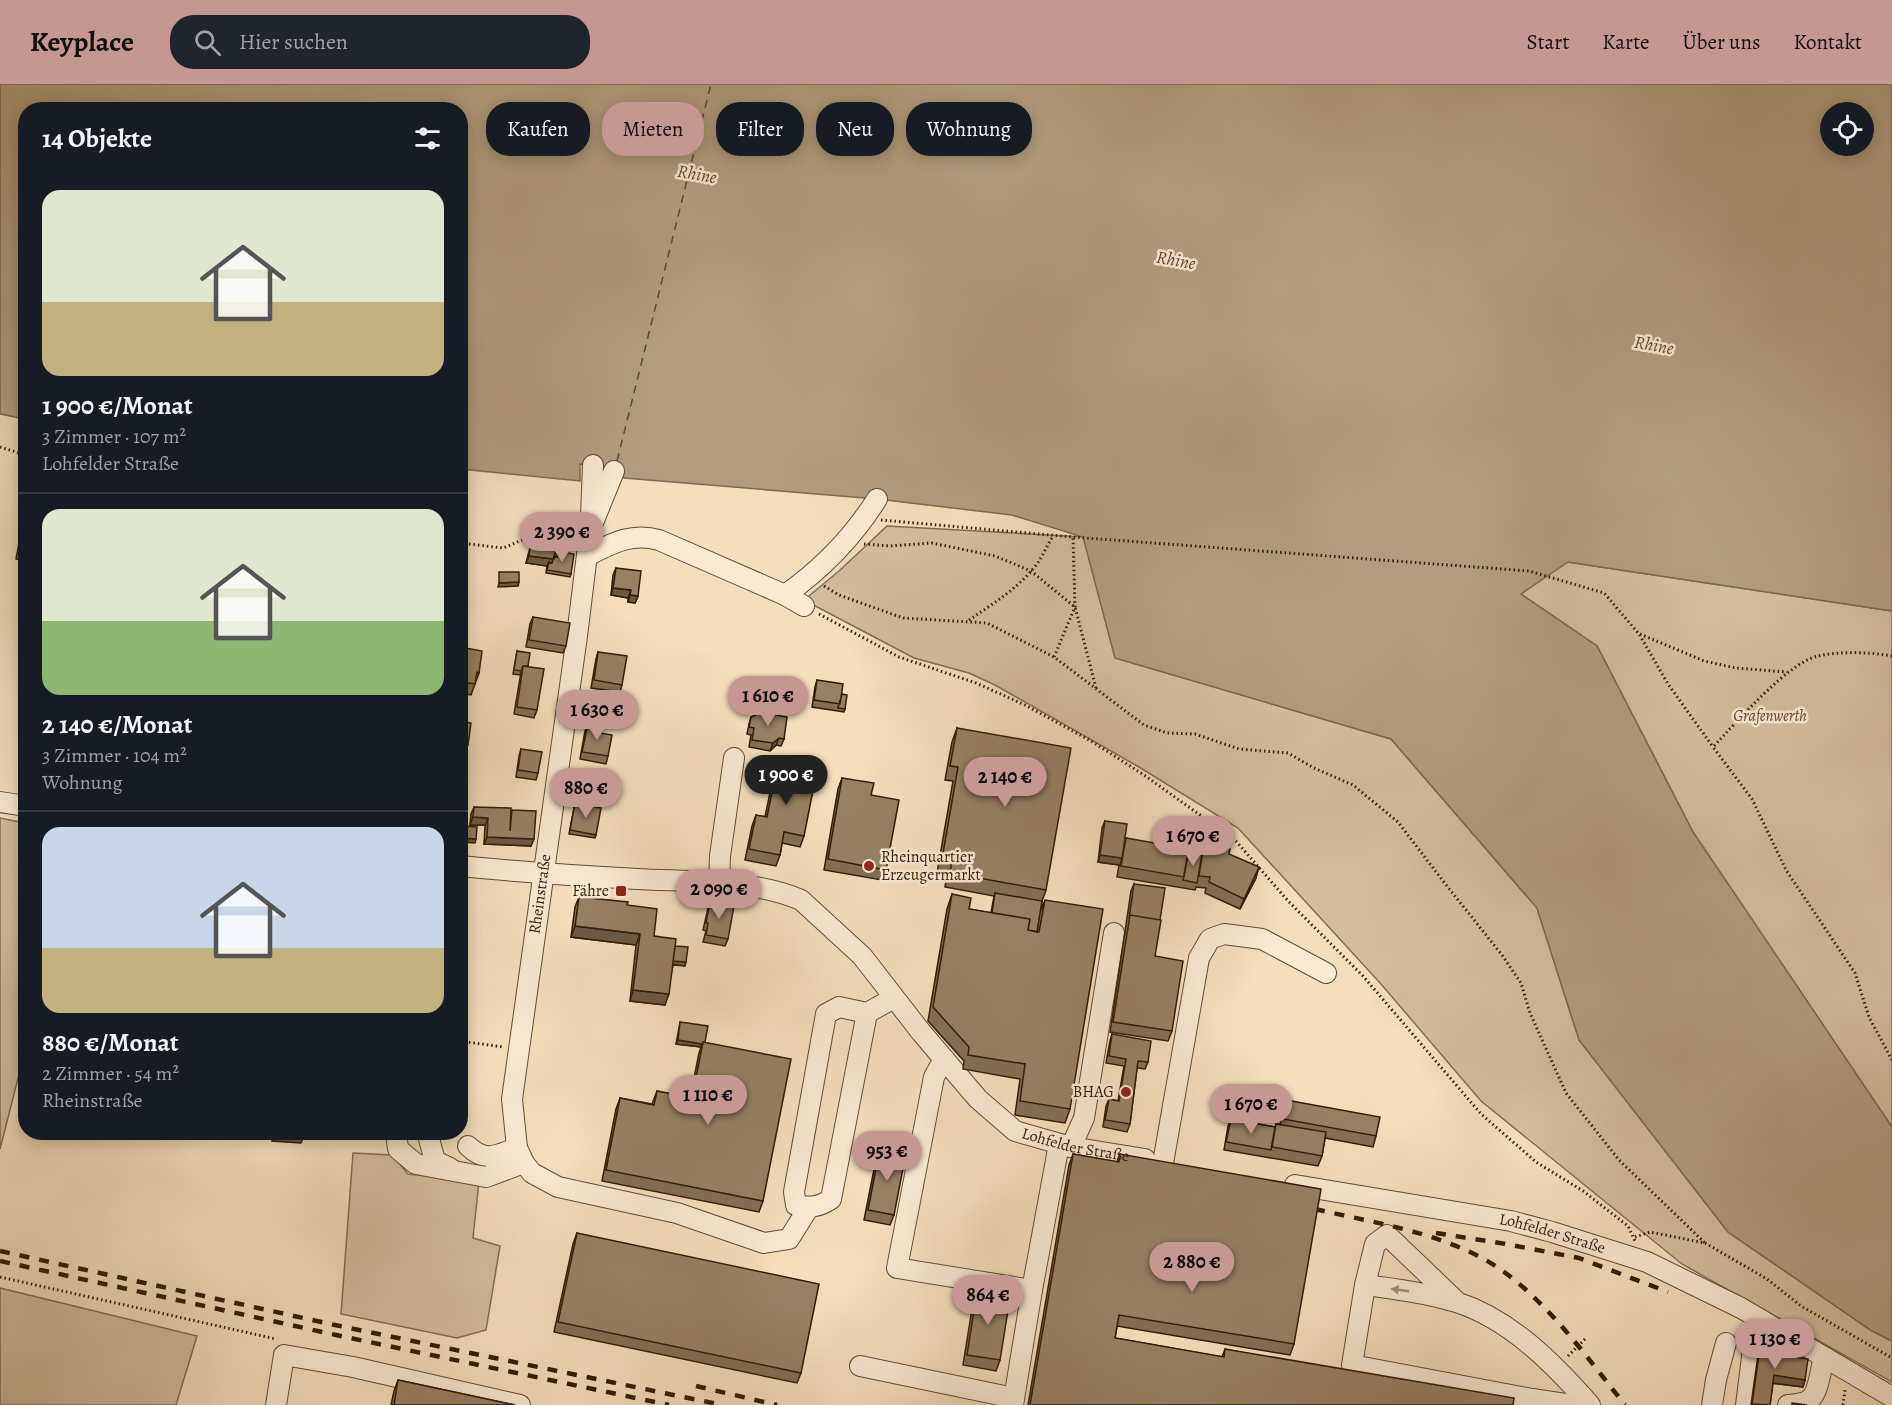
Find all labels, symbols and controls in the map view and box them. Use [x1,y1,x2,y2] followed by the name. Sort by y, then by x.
[170,15,590,69] search box
[30,23,134,61] text: Keyplace
[191,26,224,59] icon: search
[239,27,348,57] text: Hier suchen
[1527,28,1569,56] text: Start
[1602,28,1650,56] text: Karte
[1683,28,1760,56] text: Über uns
[1793,28,1862,56] text: Kontakt
[486,102,590,156] chip: Kaufen
[602,102,704,156] chip: Mieten
[716,102,804,156] chip: Filter
[816,102,894,156] chip: Neu
[906,102,1032,156] chip: Wohnung
[1820,102,1874,156] map controls
[1820,102,1874,156] button: locate
[42,121,152,156] text: 14 Objekte
[411,122,444,155] icon: filters
[676,159,719,189] water label: Rhine
[189,229,297,337] icon: home
[1155,245,1198,275] water label: Rhine
[1633,330,1676,360] water label: Rhine
[42,388,193,423] text: 1 900 €/Monat
[42,423,186,450] text: 3 Zimmer · 107 m²
[42,450,179,477] text: Lohfelder Straße
[507,512,617,563] pin: 2 390 €
[534,518,590,545] text: 2 390 €
[189,548,297,656] icon: home
[713,676,823,727] pin: 1 610 €
[742,682,794,709] text: 1 610 €
[542,690,652,741] pin: 1 630 €
[570,696,624,723] text: 1 630 €
[1733,705,1807,727] park label: Grafenwerth
[42,707,192,742] text: 2 140 €/Monat
[42,742,187,769] text: 3 Zimmer · 104 m²
[731,755,841,806] pin: 1 900 €
[950,757,1060,808] pin: 2 140 €
[759,761,813,788] text: 1 900 €
[978,763,1032,790] text: 2 140 €
[544,768,628,819] pin: 880 €
[42,769,123,796] text: Wohnung
[564,774,608,801] text: 880 €
[1138,816,1248,867] pin: 1 670 €
[1166,822,1220,849] text: 1 670 €
[881,846,981,886] place label: Rheinquartier Erzeugermarkt
[524,853,556,935] street label: Rheinstraße
[862,859,876,873] marker: Rheinquartier Erzeugermarkt
[189,866,297,974] icon: home
[664,869,774,920] pin: 2 090 €
[690,875,748,902] text: 2 090 €
[572,880,609,902] place label: Fähre
[614,884,628,898] marker: Fähre
[42,1025,179,1060] text: 880 €/Monat
[42,1060,179,1087] text: 2 Zimmer · 54 m²
[653,1075,763,1126] pin: 1 110 €
[683,1081,733,1108] text: 1 110 €
[1073,1081,1114,1103] place label: BHAG
[1196,1084,1306,1135] pin: 1 670 €
[1119,1085,1133,1099] marker: BHAG
[42,1087,142,1114] text: Rheinstraße
[1224,1090,1278,1117] text: 1 670 €
[1019,1122,1131,1167] street label: Lohfelder Straße
[845,1131,929,1182] pin: 953 €
[866,1137,908,1164] text: 953 €
[1498,1208,1608,1259] street label: Lohfelder Straße
[1137,1242,1247,1293] pin: 2 880 €
[1163,1248,1221,1275] text: 2 880 €
[946,1275,1030,1326] pin: 864 €
[966,1281,1010,1308] text: 864 €
[1390,1285,1409,1295] one-way arrow
[1720,1319,1830,1370] pin: 1 130 €
[1749,1325,1801,1352] text: 1 130 €

